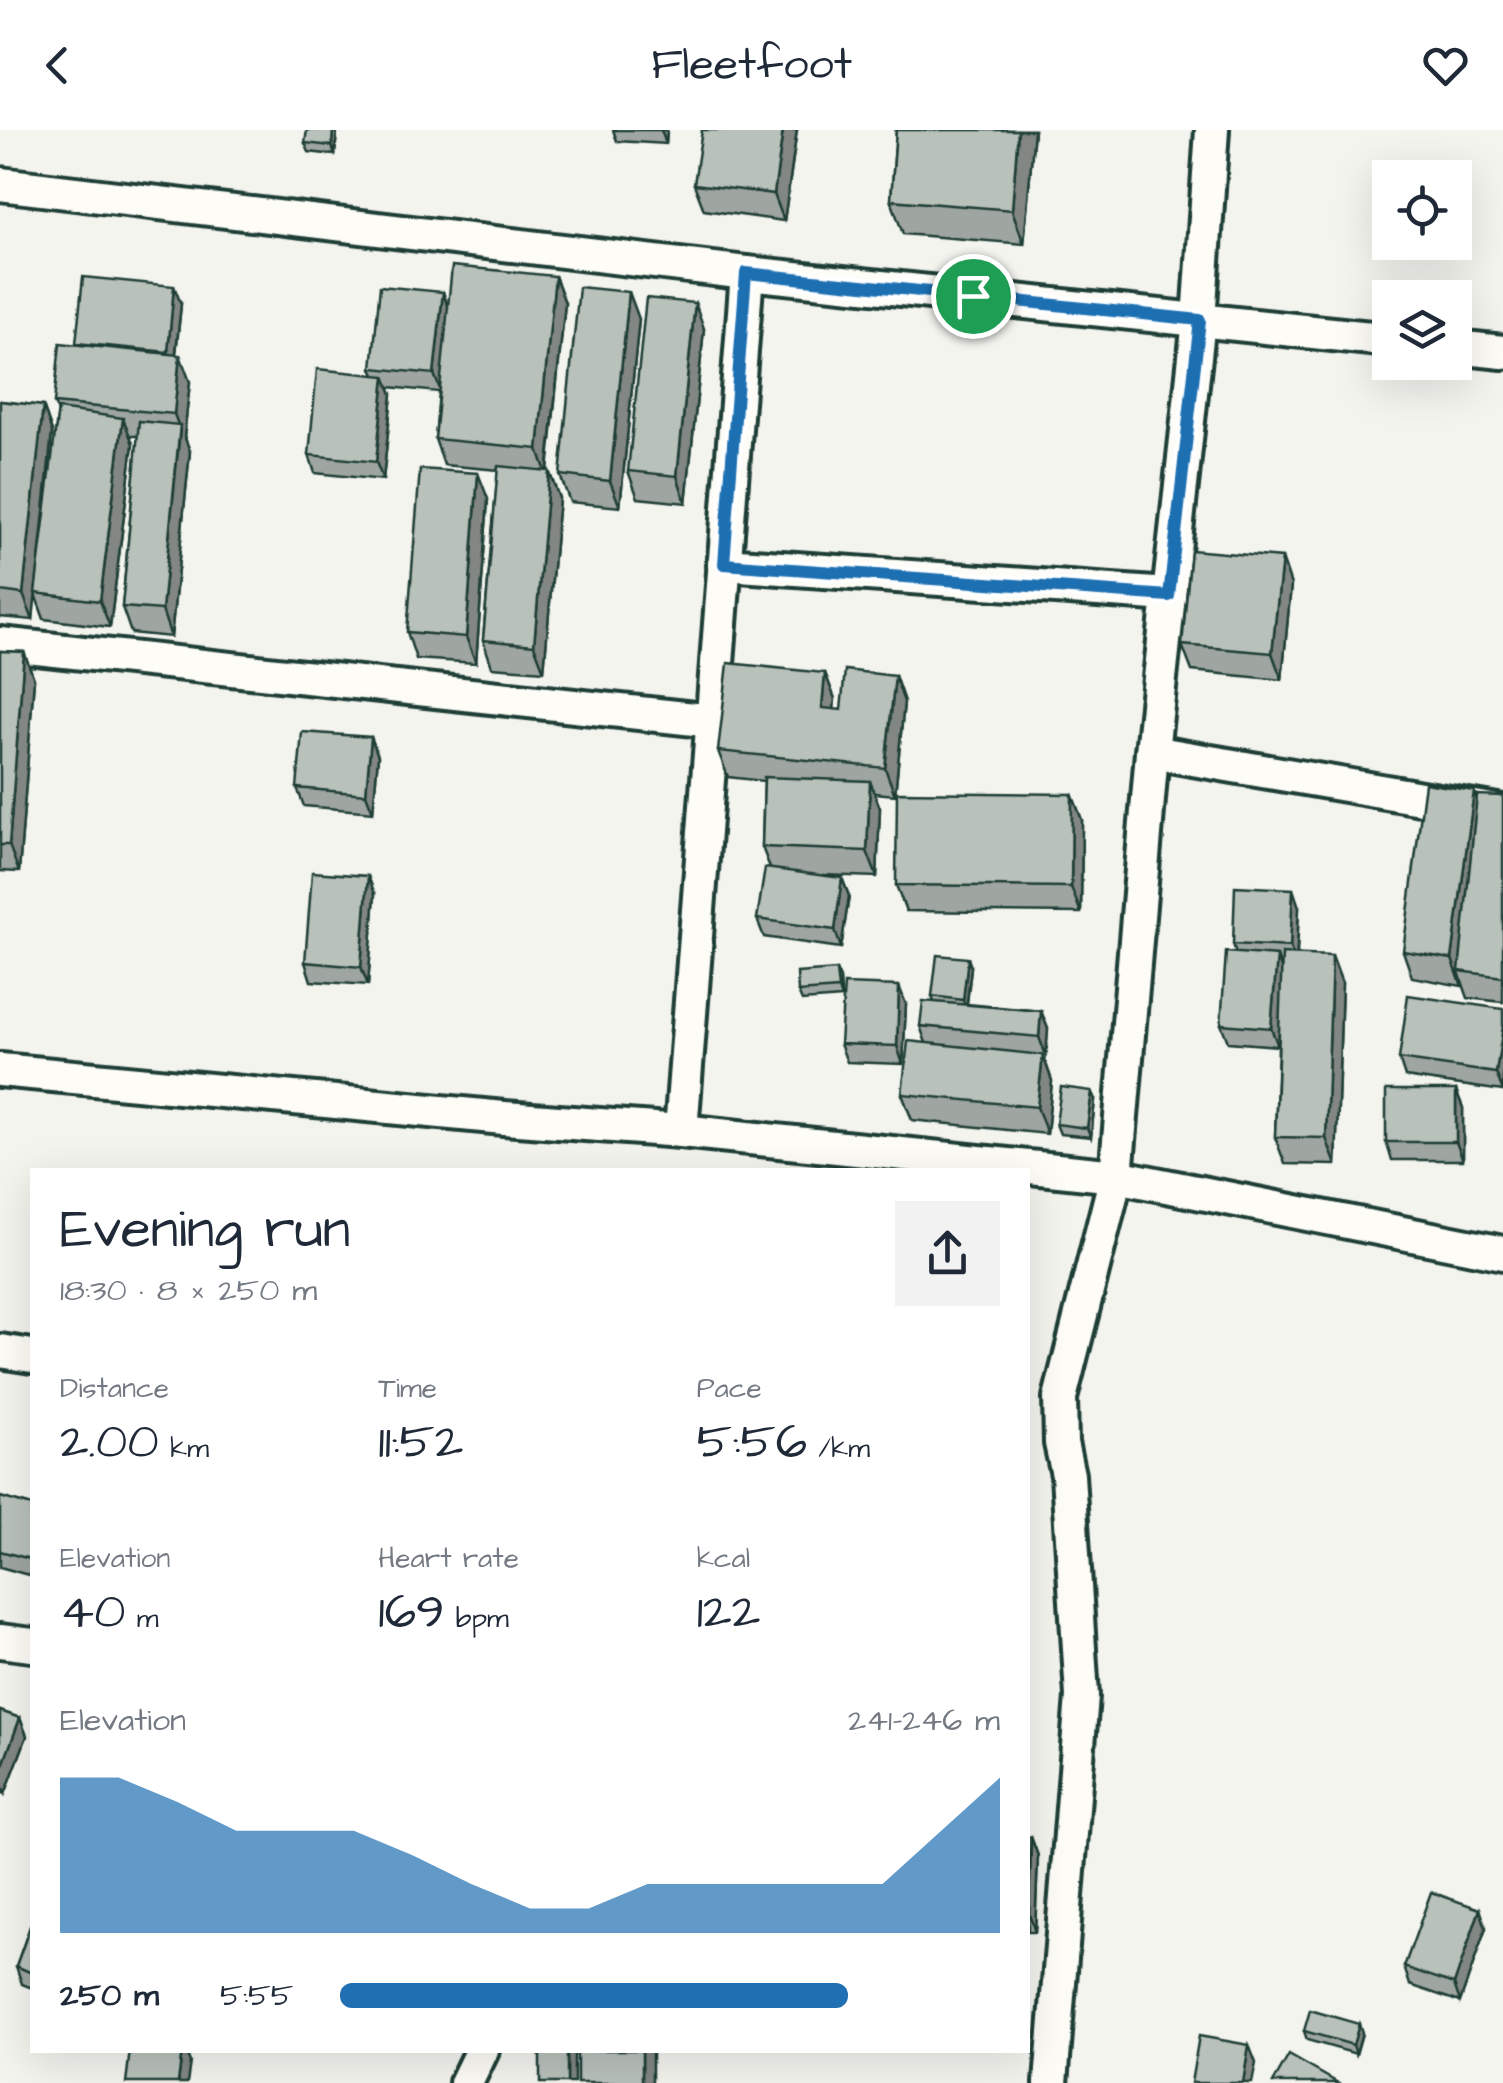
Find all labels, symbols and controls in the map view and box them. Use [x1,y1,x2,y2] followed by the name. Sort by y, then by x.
[651,34,852,96] text: Fleetfoot
[30,38,85,93] icon: back
[1418,38,1473,93] icon: heart
[1372,160,1472,380] map controls
[1372,160,1472,260] button: locate
[931,254,1016,339] pin
[946,269,1001,324] icon: arrive
[1372,280,1472,380] button: layers
[60,1192,350,1268] text: Evening run
[895,1201,1000,1306] button: share
[60,1268,317,1313] text: 18:30 · 8 × 250 m
[60,1369,169,1408] text: Distance
[378,1369,437,1408] text: Time
[697,1369,762,1408] text: Pace
[60,1408,159,1477] text: 2.00
[378,1408,463,1477] text: 11:52
[697,1408,807,1477] text: 5:56
[159,1429,209,1468] text: km
[807,1429,870,1468] text: /km
[60,1539,170,1578] text: Elevation
[378,1539,519,1578] text: Heart rate
[697,1539,750,1578] text: kcal
[60,1578,126,1647] text: 40
[378,1578,445,1647] text: 169
[697,1578,760,1647] text: 122
[126,1599,159,1638] text: m
[445,1599,509,1638] text: bpm
[60,1698,186,1743] text: Elevation
[848,1698,1000,1743] text: 241–246 m
[60,1973,159,2018] text: 250 m
[220,1973,293,2018] text: 5:55

